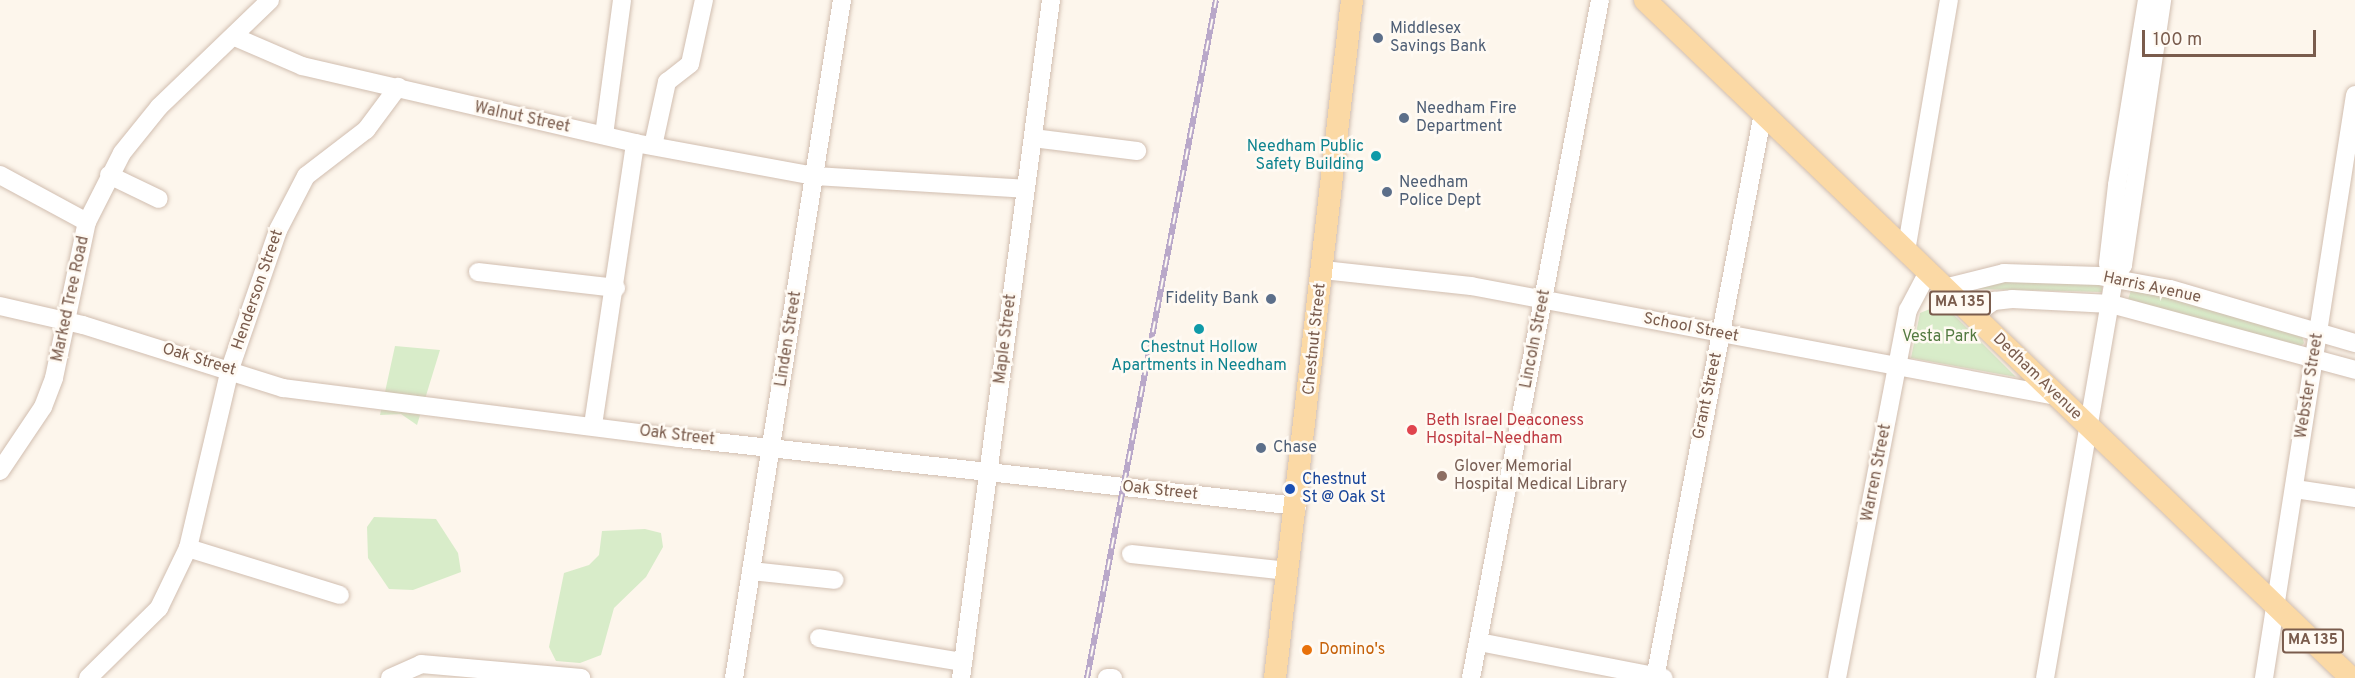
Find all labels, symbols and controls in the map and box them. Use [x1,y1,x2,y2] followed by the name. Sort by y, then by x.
[2145,18,2319,56] scale bar
[1390,19,1487,57] place label: Middlesex Savings Bank
[2153,29,2202,52] text: 100 m
[1371,31,1385,45] marker: Middlesex Savings Bank
[472,98,572,138] street label: Walnut Street
[1416,99,1517,137] place label: Needham Fire Department
[1397,111,1411,125] marker: Needham Fire Department
[1247,137,1364,175] place label: Needham Public Safety Building
[1369,149,1383,163] marker: Needham Public Safety Building
[1399,173,1481,211] place label: Needham Police Dept
[1380,185,1394,199] marker: Needham Police Dept
[228,227,288,353] street label: Henderson Street
[48,234,94,364] street label: Marked Tree Road
[2101,268,2203,308] street label: Harris Avenue
[1300,282,1330,396] street label: Chestnut Street
[1517,288,1555,390] street label: Lincoln Street
[1165,289,1259,309] place label: Fidelity Bank
[772,290,806,388] street label: Linden Street
[1928,291,1992,315] road number: MA 135
[1264,292,1278,306] marker: Fidelity Bank
[991,293,1021,385] street label: Maple Street
[1642,309,1740,347] street label: School Street
[1192,322,1206,336] marker: Chestnut Hollow Apartments in Needham
[1902,327,1978,347] park label: Vesta Park
[1988,329,2086,425] street label: Dedham Avenue
[2292,332,2328,440] street label: Webster Street
[1111,338,1287,376] place label: Chestnut Hollow Apartments in Needham
[160,340,238,380] street label: Oak Street
[1689,351,1727,441] street label: Grant Street
[1426,411,1584,449] place label: Beth Israel Deaconess Hospital–Needham
[1403,421,1421,439] marker: Beth Israel Deaconess Hospital–Needham
[638,422,716,450] street label: Oak Street
[1858,422,1896,524] street label: Warren Street
[1273,438,1317,458] place label: Chase
[1254,441,1268,455] marker: Chase
[1454,457,1627,495] place label: Glover Memorial Hospital Medical Library
[1435,469,1449,483] marker: Glover Memorial Hospital Medical Library
[1302,470,1385,508] place label: Chestnut St @ Oak St
[1121,477,1199,505] street label: Oak Street
[1283,482,1297,496] marker: Chestnut St @ Oak St
[2282,629,2344,653] road number: MA 135
[1319,640,1385,660] place label: Domino's
[1300,643,1314,657] marker: Domino's

